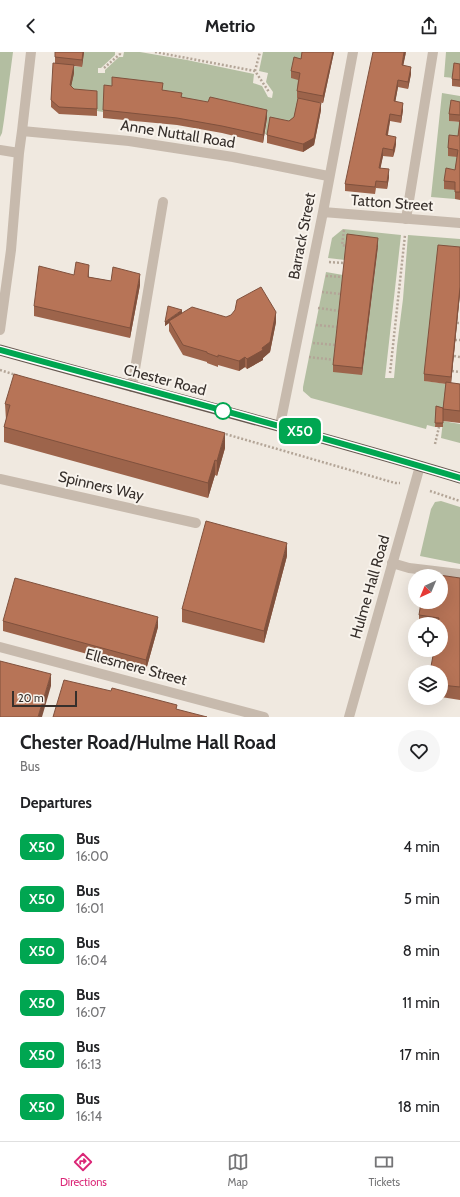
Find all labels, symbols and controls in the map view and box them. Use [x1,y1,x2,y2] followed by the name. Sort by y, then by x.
[20,15,42,37] icon: back
[205,15,255,37] text: Metrio
[418,15,440,37] icon: share
[119,116,237,152] street label: Anne Nuttall Road
[285,191,319,281] street label: Barrack Street
[350,191,434,215] street label: Tatton Street
[122,360,208,400] street label: Chester Road
[214,402,232,420] unlabelled marker
[277,418,323,444] line badge: X50
[287,422,313,440] text: X50
[57,467,146,505] street label: Spinners Way
[347,533,393,641] street label: Hulme Hall Road
[408,569,448,609] north arrow
[408,569,448,705] map controls
[408,617,448,657] button: locate
[83,645,189,689] street label: Ellesmere Street
[408,665,448,705] button: layers
[12,689,77,708] scale bar
[18,691,44,705] text: 20 m
[398,730,440,772] button: heart
[20,731,276,754] text: Chester Road/Hulme Hall Road
[20,758,40,774] text: Bus
[20,794,92,812] text: Departures
[76,830,100,848] text: Bus
[29,838,55,856] text: X50
[403,838,440,856] text: 4 min
[76,848,108,864] text: 16:00
[76,882,100,900] text: Bus
[29,890,55,908] text: X50
[404,890,440,908] text: 5 min
[76,900,104,916] text: 16:01
[76,934,100,952] text: Bus
[29,942,55,960] text: X50
[403,942,440,960] text: 8 min
[76,952,107,968] text: 16:04
[76,986,100,1004] text: Bus
[29,994,55,1012] text: X50
[402,994,440,1012] text: 11 min
[76,1004,106,1020] text: 16:07
[76,1038,100,1056] text: Bus
[29,1046,55,1064] text: X50
[399,1046,440,1064] text: 17 min
[76,1056,102,1072] text: 16:13
[76,1090,100,1108] text: Bus
[29,1098,55,1116] text: X50
[398,1098,440,1116] text: 18 min
[76,1108,102,1124] text: 16:14
[60,1151,107,1189] tab: Directions
[227,1151,249,1189] tab: Map
[368,1151,400,1189] tab: Tickets

